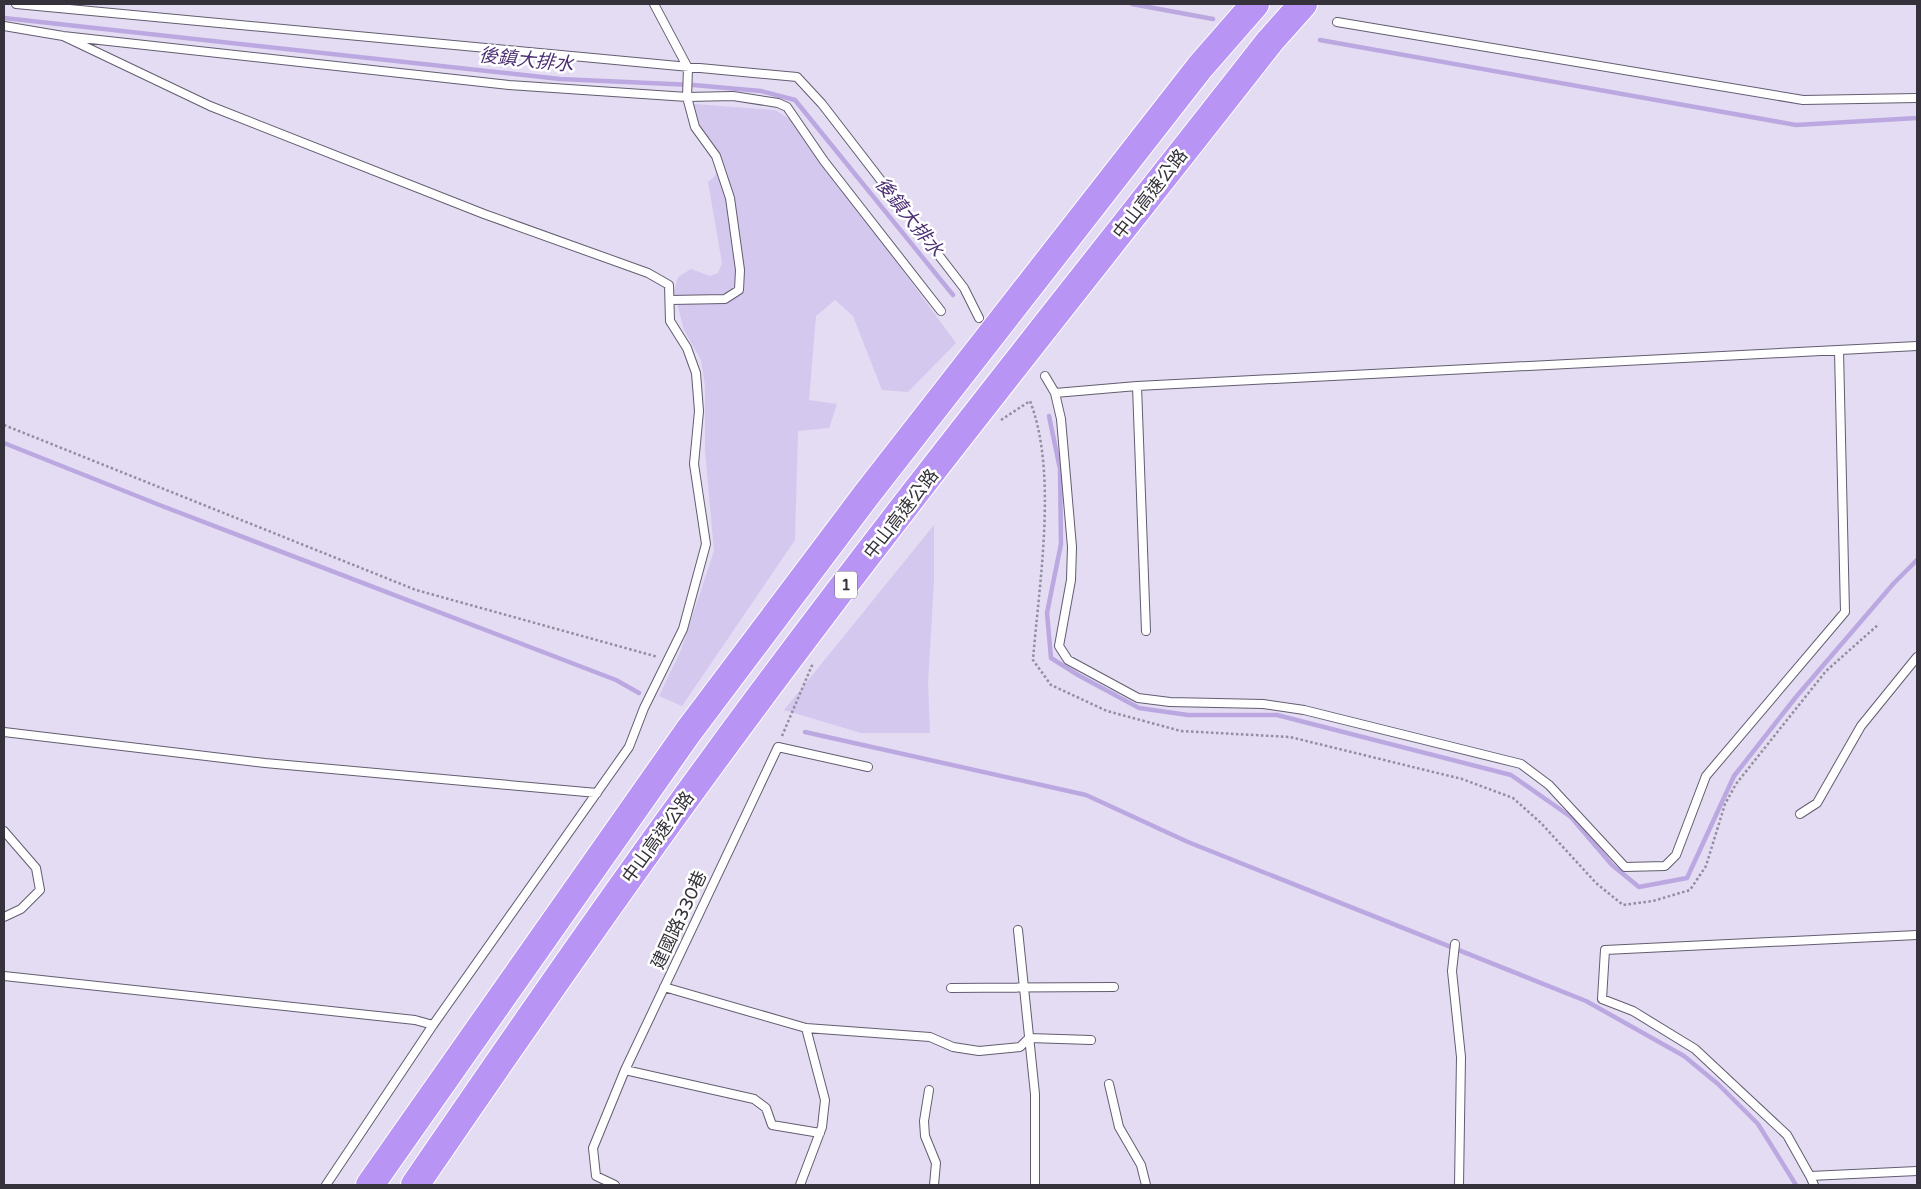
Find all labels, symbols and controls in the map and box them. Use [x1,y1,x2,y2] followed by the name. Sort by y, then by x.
[478,44,575,76] water label: 後鎮大排水
[1108,145,1192,243] street label: 中山高速公路
[871,173,948,262] water label: 後鎮大排水
[859,465,943,563] street label: 中山高速公路
[835,572,857,598] road number: 1
[617,787,699,887] street label: 中山高速公路
[647,867,711,973] street label: 建國路330巷

